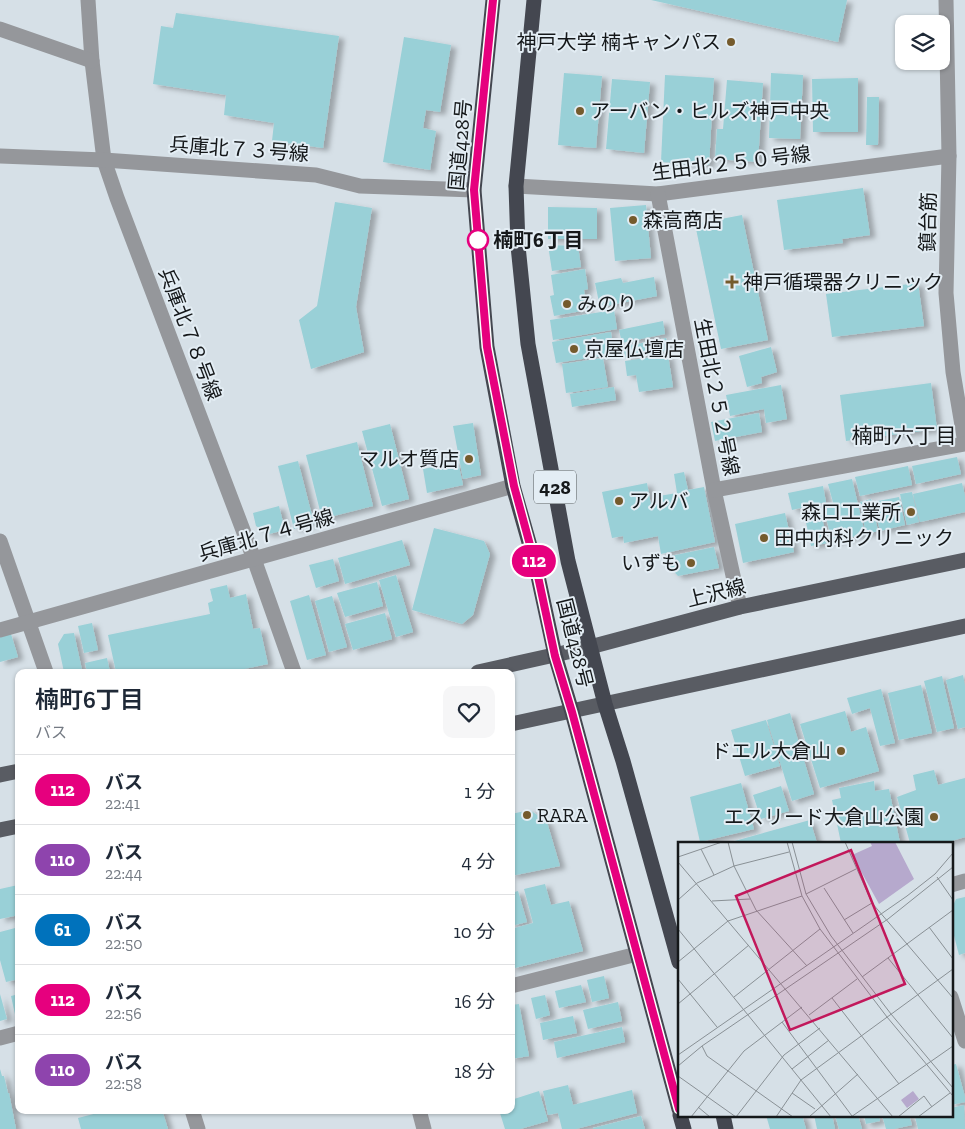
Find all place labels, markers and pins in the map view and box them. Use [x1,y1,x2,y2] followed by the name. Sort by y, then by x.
[516,30,721,54] place label: 神戸大学 楠キャンパス
[725,36,737,48] marker: 神戸大学 楠キャンパス
[590,99,830,123] place label: アーバン・ヒルズ神戸中央
[574,105,586,117] marker: アーバン・ヒルズ神戸中央
[643,208,723,232] place label: 森高商店
[627,214,639,226] marker: 森高商店
[493,228,584,252] place label: 楠町6丁目
[467,229,489,251] marker: 楠町6丁目
[743,270,943,294] place label: 神戸循環器クリニック
[725,275,739,289] marker: 神戸循環器クリニック
[577,292,637,316] place label: みのり
[561,298,573,310] marker: みのり
[584,337,684,361] place label: 京屋仏壇店
[568,343,580,355] marker: 京屋仏壇店
[359,447,459,471] place label: マルオ質店
[463,453,475,465] marker: マルオ質店
[629,489,689,513] place label: アルバ
[613,495,625,507] marker: アルバ
[801,500,901,524] place label: 森口工業所
[905,506,917,518] marker: 森口工業所
[774,526,954,550] place label: 田中内科クリニック
[758,532,770,544] marker: 田中内科クリニック
[621,551,681,575] place label: いずも
[685,557,697,569] marker: いずも
[711,739,831,763] place label: ドエル大倉山
[835,745,847,757] marker: ドエル大倉山
[537,803,589,827] place label: RARA
[724,805,924,829] place label: エスリード大倉山公園
[521,809,533,821] marker: RARA
[928,811,940,823] marker: エスリード大倉山公園

